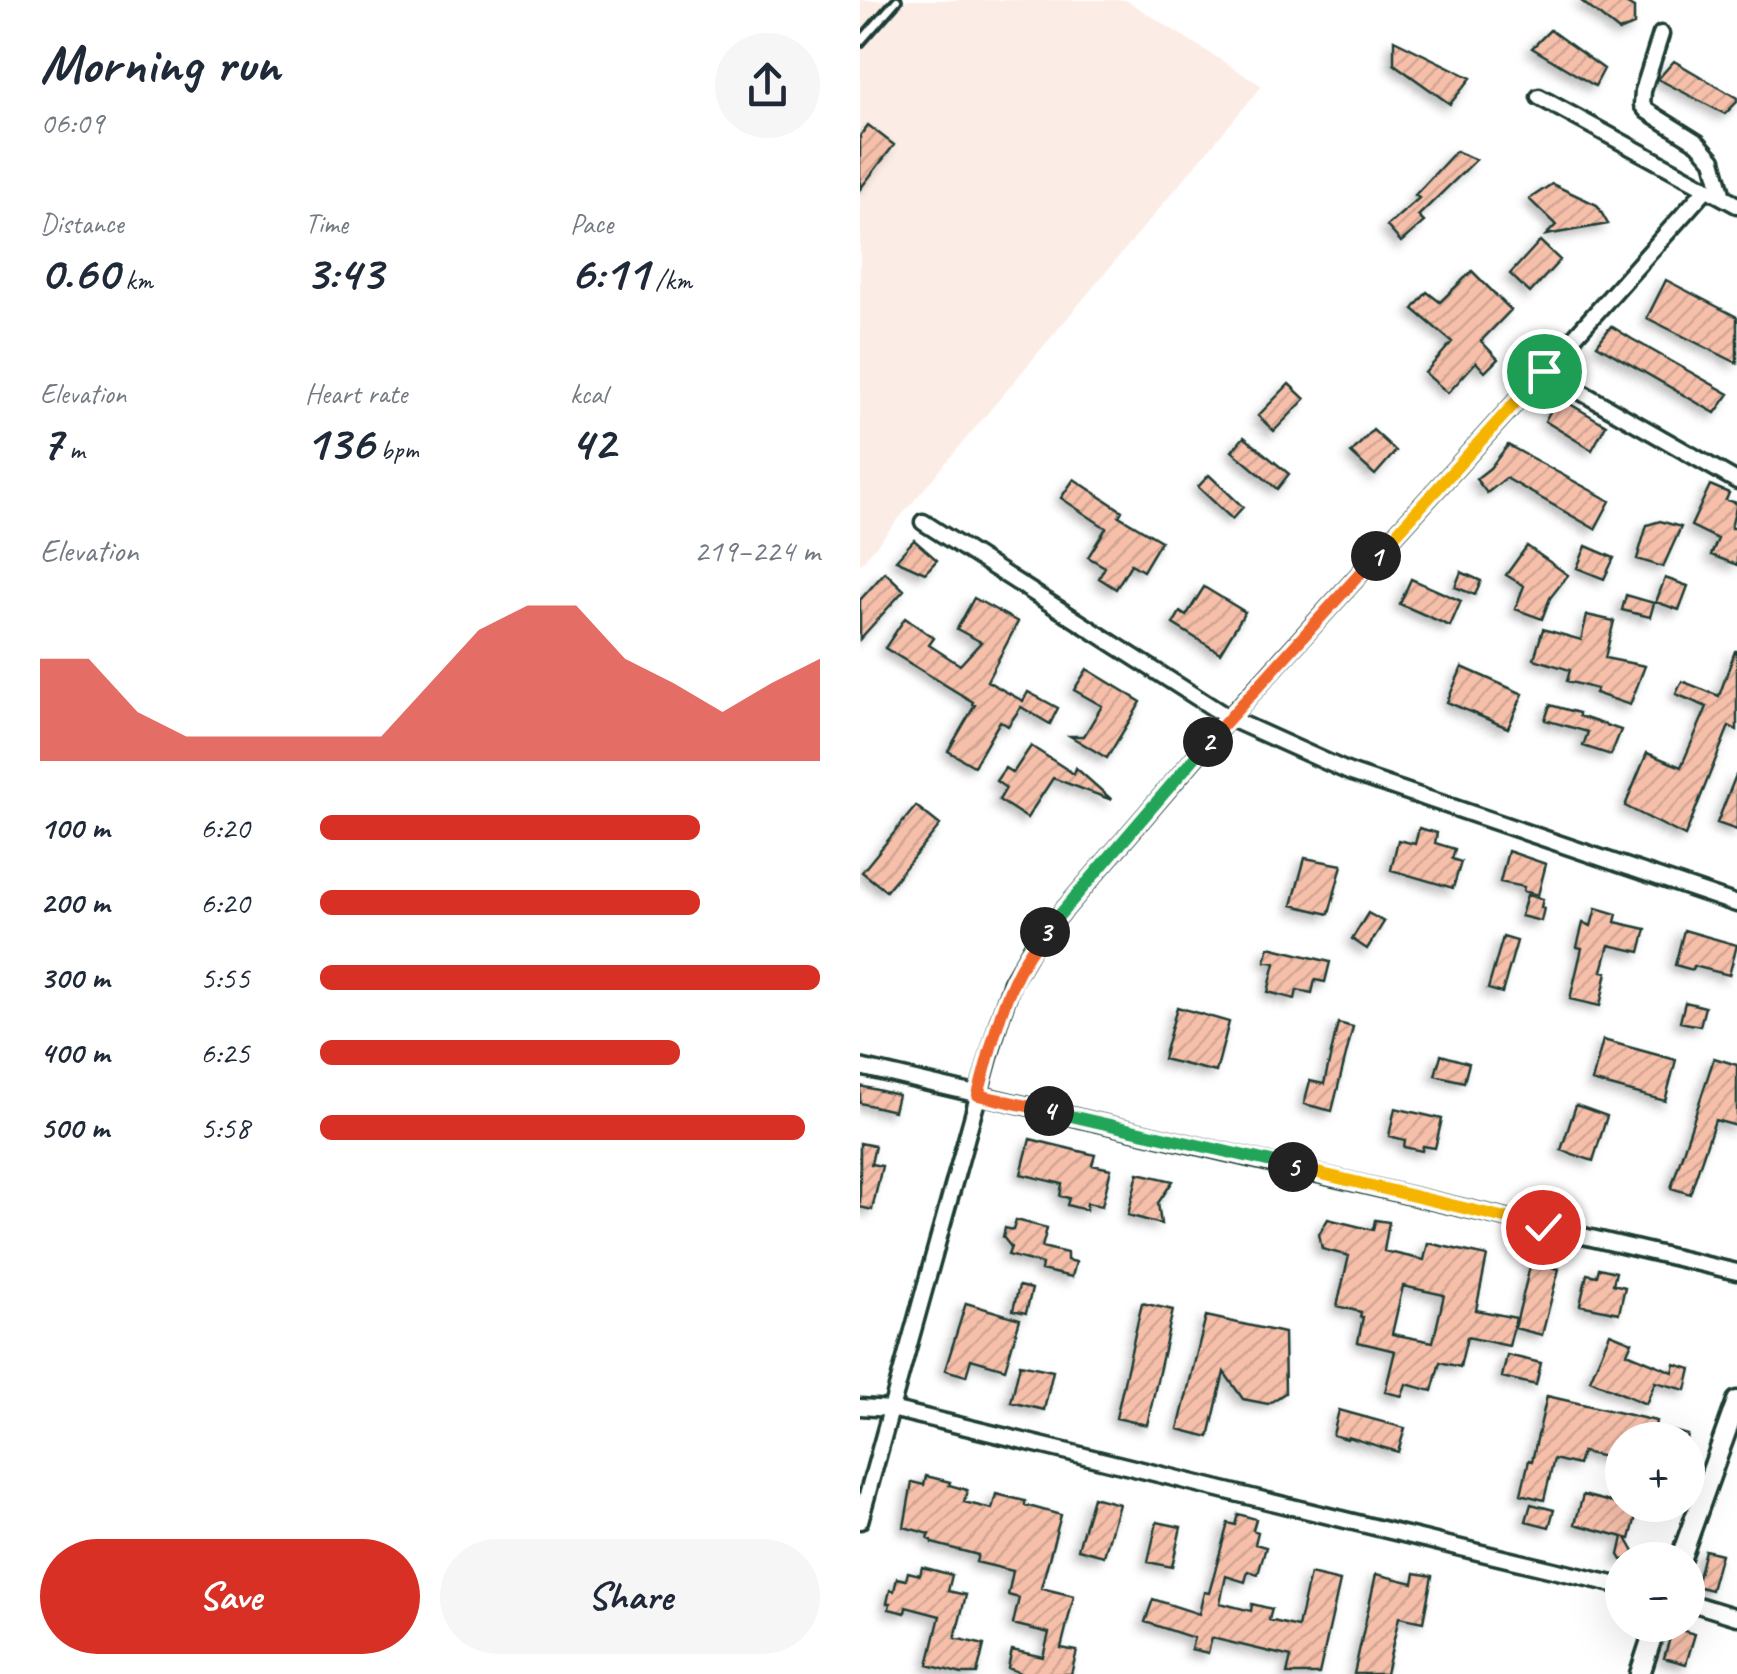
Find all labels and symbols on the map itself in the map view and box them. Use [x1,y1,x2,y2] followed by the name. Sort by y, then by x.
[1502,329,1587,414] pin
[1351,531,1401,581] pin: 1
[1183,717,1233,767] pin: 2
[1020,907,1070,957] pin: 3
[1024,1086,1074,1136] pin: 4
[1268,1142,1318,1192] pin: 5
[1501,1185,1586,1270] pin

